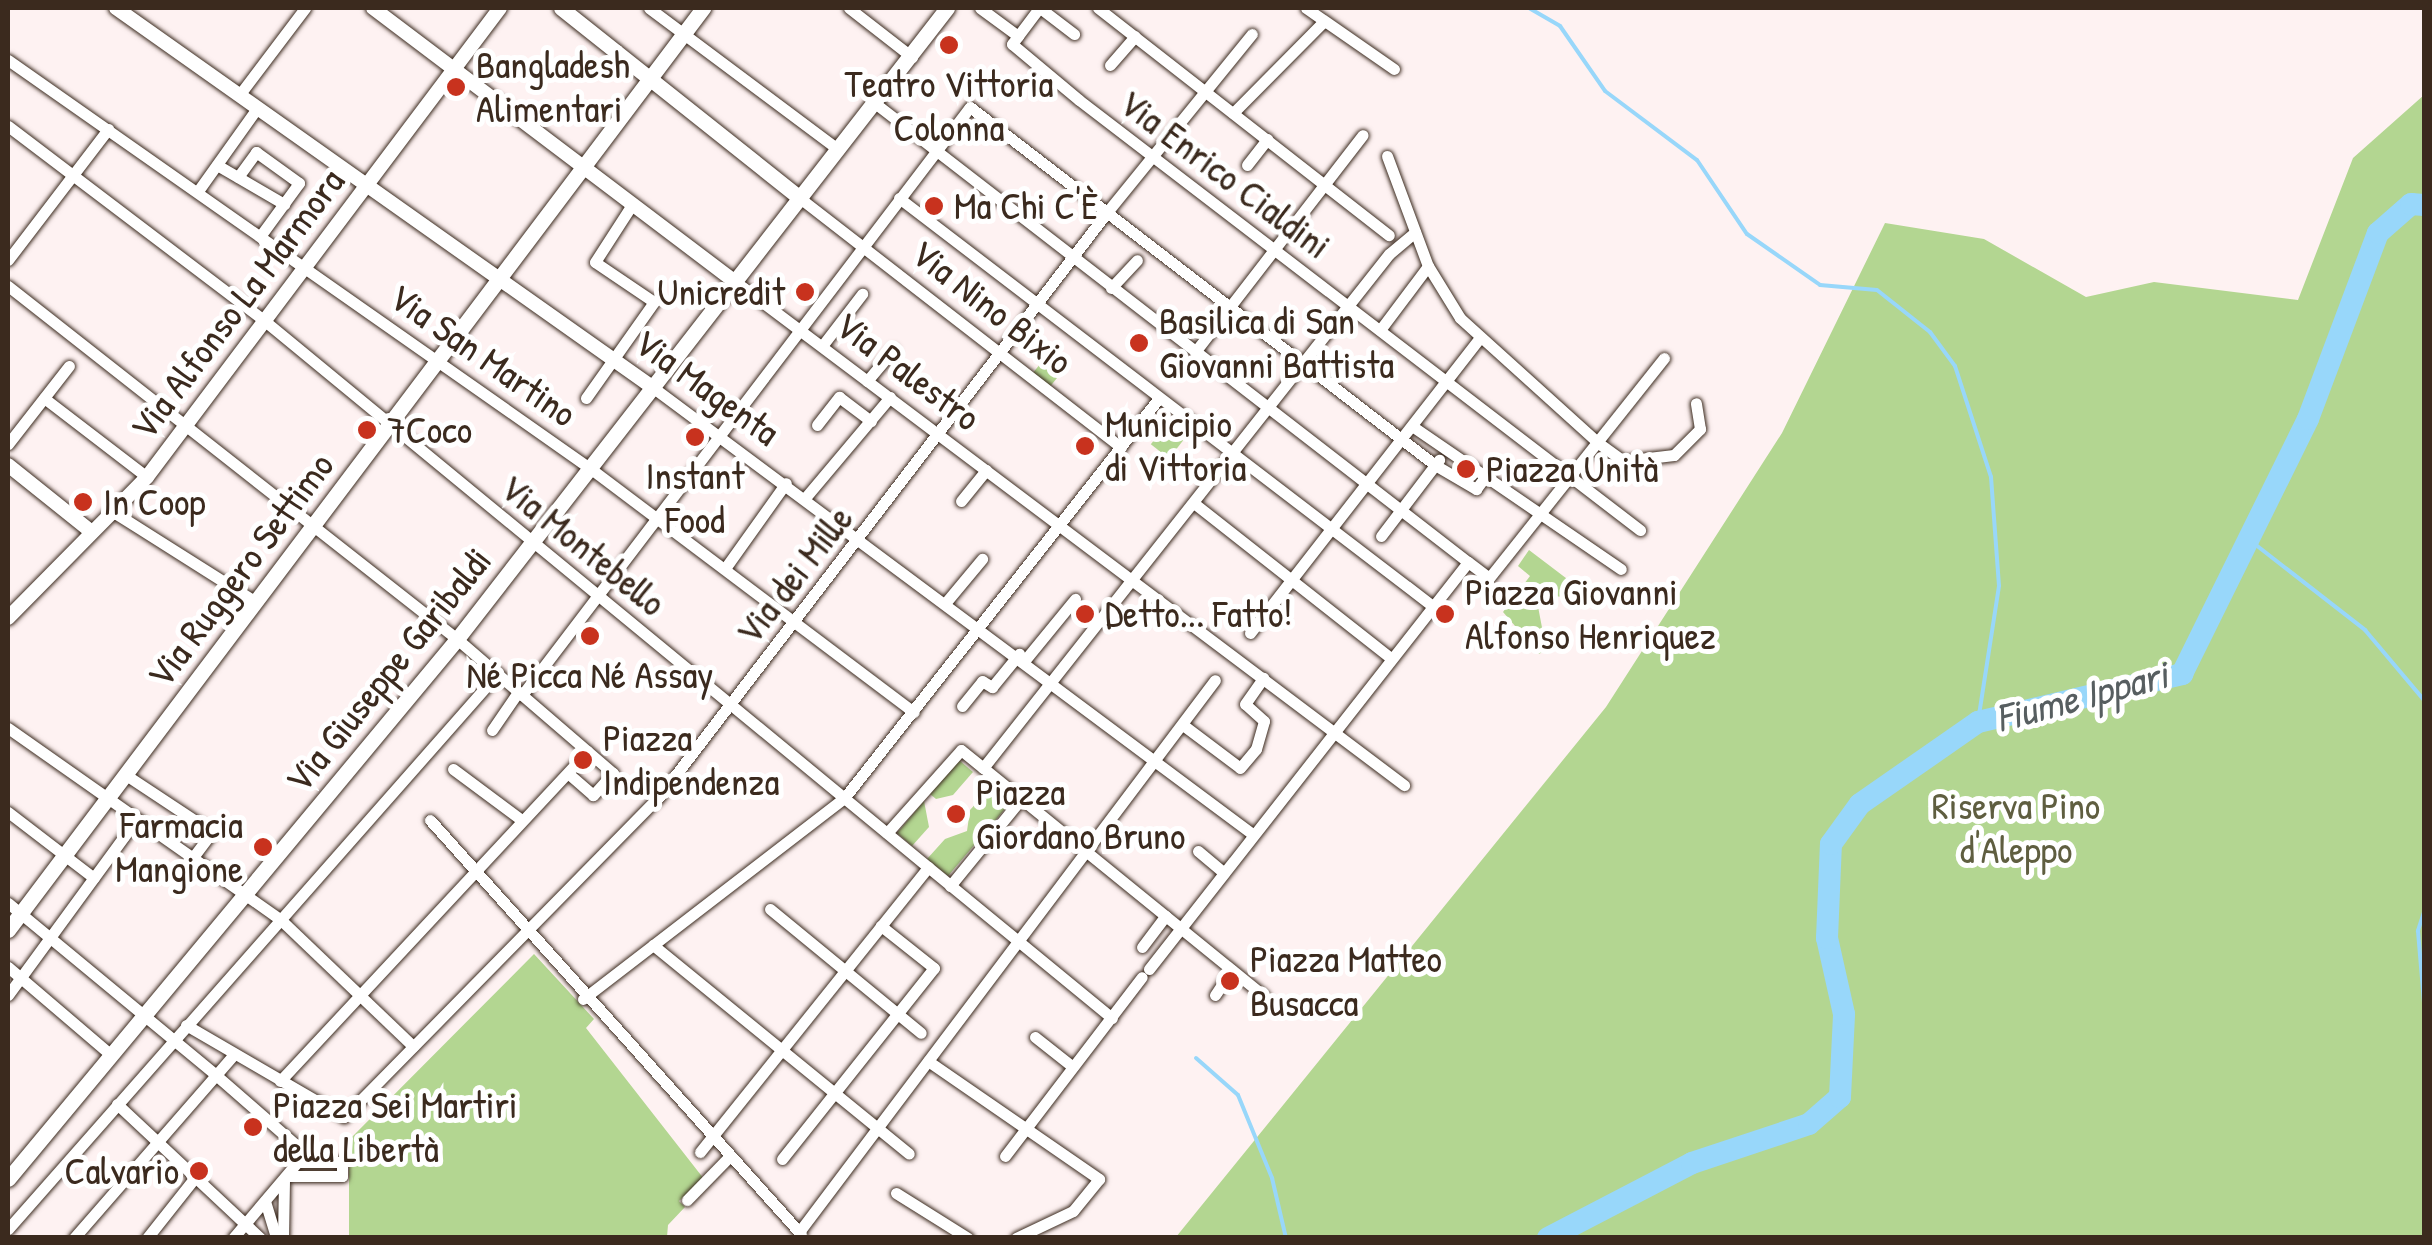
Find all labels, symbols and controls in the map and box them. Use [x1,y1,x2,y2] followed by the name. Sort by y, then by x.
[938,34,960,56] marker: Teatro Vittoria Colonna
[476,42,630,132] place label: Bangladesh Alimentari
[845,61,1053,150] place label: Teatro Vittoria Colonna
[445,76,467,98] marker: Bangladesh Alimentari
[1110,80,1340,268] street label: Via Enrico Cialdini
[120,159,354,449] street label: Via Alfonso La Marmora
[954,183,1098,229] place label: Ma Chi C'È
[923,195,945,217] marker: Ma Chi C'È
[902,230,1082,384] street label: Via Nino Bixio
[658,269,785,315] place label: Unicredit
[381,274,585,436] street label: Via San Martino
[794,281,816,303] marker: Unicredit
[1159,298,1394,388] place label: Basilica di San Giovanni Battista
[827,302,989,440] street label: Via Palestro
[626,319,788,455] street label: Via Magenta
[1128,332,1150,354] marker: Basilica di San Giovanni Battista
[1105,401,1246,490] place label: Municipio di Vittoria
[387,407,472,453] place label: 7Coco
[356,419,378,441] marker: 7Coco
[684,426,706,448] marker: Instant Food
[1074,435,1096,457] marker: Municipio di Vittoria
[137,444,343,696] street label: Via Ruggero Settimo
[1486,446,1658,492] place label: Piazza Unità
[646,453,744,542] place label: Instant Food
[1455,458,1477,480] marker: Piazza Unità
[491,465,675,625] street label: Via Montebello
[103,479,206,525] place label: In Coop
[72,491,94,513] marker: In Coop
[726,497,862,653] street label: Via dei Mille
[275,538,501,802] street label: Via Giuseppe Garibaldi
[1465,569,1716,658] place label: Piazza Giovanni Alfonso Henriquez
[1105,591,1293,637] place label: Detto... Fatto!
[1074,603,1096,625] marker: Detto... Fatto!
[1434,603,1456,625] marker: Piazza Giovanni Alfonso Henriquez
[579,625,601,647] marker: Né Picca Né Assay
[1990,649,2172,741] water label: Fiume Ippari
[467,652,713,698] place label: Né Picca Né Assay
[603,715,779,804] place label: Piazza Indipendenza
[572,749,594,771] marker: Piazza Indipendenza
[976,769,1185,858] place label: Piazza Giordano Bruno
[1932,783,2100,872] park label: Riserva Pino d'Aleppo
[115,802,243,892] place label: Farmacia Mangione
[945,803,967,825] marker: Piazza Giordano Bruno
[252,836,274,858] marker: Farmacia Mangione
[1250,936,1442,1026] place label: Piazza Matteo Busacca
[1219,970,1241,992] marker: Piazza Matteo Busacca
[273,1082,518,1172] place label: Piazza Sei Martiri della Libertà
[242,1116,264,1138] marker: Piazza Sei Martiri della Libertà
[65,1148,179,1194] place label: Calvario
[188,1160,210,1182] marker: Calvario

